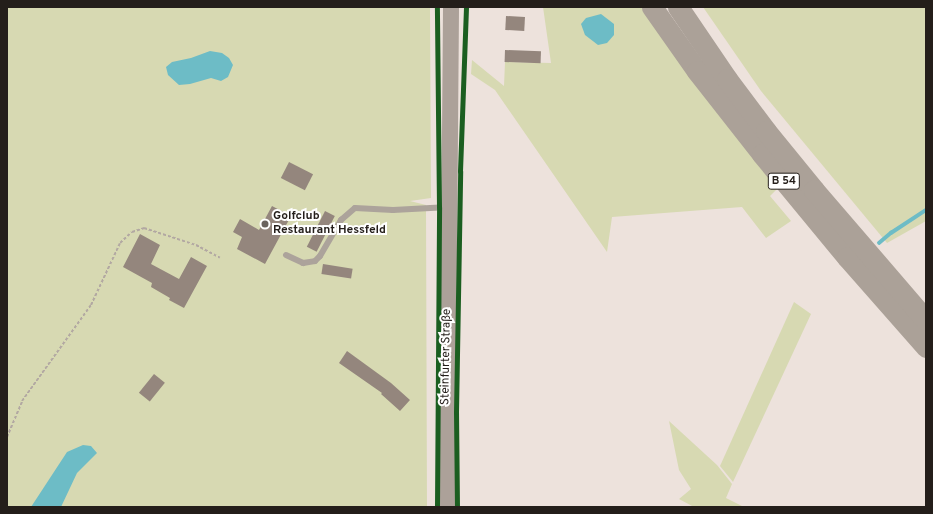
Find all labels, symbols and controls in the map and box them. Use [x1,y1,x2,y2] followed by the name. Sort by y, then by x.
[767,172,801,190] road number: B 54
[273,210,386,238] place label: Golfclub Restaurant Hessfeld
[260,219,270,229] marker: Golfclub Restaurant Hessfeld
[439,309,455,405] street label: Steinfurter Straße

